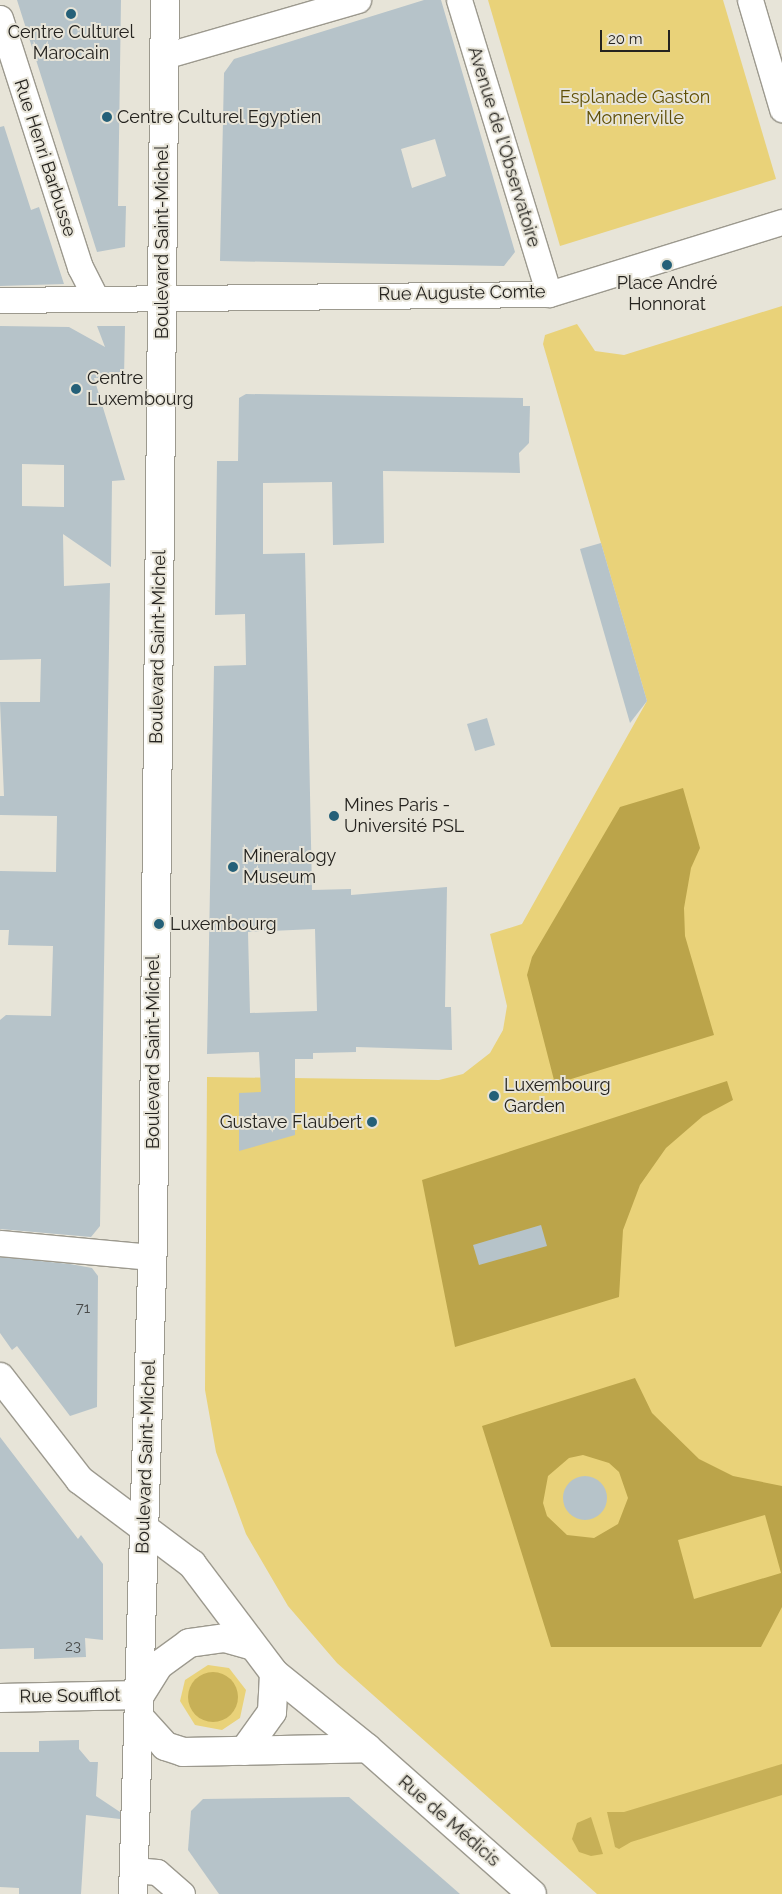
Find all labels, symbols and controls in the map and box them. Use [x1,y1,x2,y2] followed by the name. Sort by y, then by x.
[65,8,77,20] marker: Centre Culturel Marocain
[602,20,672,52] scale bar
[8,22,134,64] place label: Centre Culturel Marocain
[608,30,643,48] text: 20 m
[463,44,545,250] street label: Avenue de l'Observatoire
[9,77,81,239] street label: Rue Henri Barbusse
[560,87,710,130] park label: Esplanade Gaston Monnerville
[117,106,322,128] place label: Centre Culturel Egyptien
[101,111,113,123] marker: Centre Culturel Egyptien
[151,145,173,339] street label: Boulevard Saint-Michel
[661,259,673,271] marker: Place André Honnorat
[616,273,718,316] place label: Place André Honnorat
[378,281,546,305] street label: Rue Auguste Comte
[87,368,194,410] place label: Centre Luxembourg
[69,382,83,396] marker: Centre Luxembourg
[146,550,170,744] street label: Boulevard Saint-Michel
[344,795,464,838] place label: Mines Paris - Université PSL
[328,810,340,822] marker: Mines Paris - Université PSL
[243,846,336,889] place label: Mineralogy Museum
[227,861,239,873] marker: Mineralogy Museum
[170,913,277,935] place label: Luxembourg
[152,917,166,931] marker: Luxembourg
[142,955,164,1149] street label: Boulevard Saint-Michel
[504,1075,611,1118] place label: Luxembourg Garden
[488,1090,500,1102] marker: Luxembourg Garden
[220,1111,362,1133] place label: Gustave Flaubert
[366,1116,378,1128] marker: Gustave Flaubert
[76,1300,90,1318] house number: 71
[132,1360,160,1554] street label: Boulevard Saint-Michel
[65,1638,81,1656] house number: 23
[19,1684,121,1708] street label: Rue Soufflot
[394,1771,504,1871] street label: Rue de Médicis

